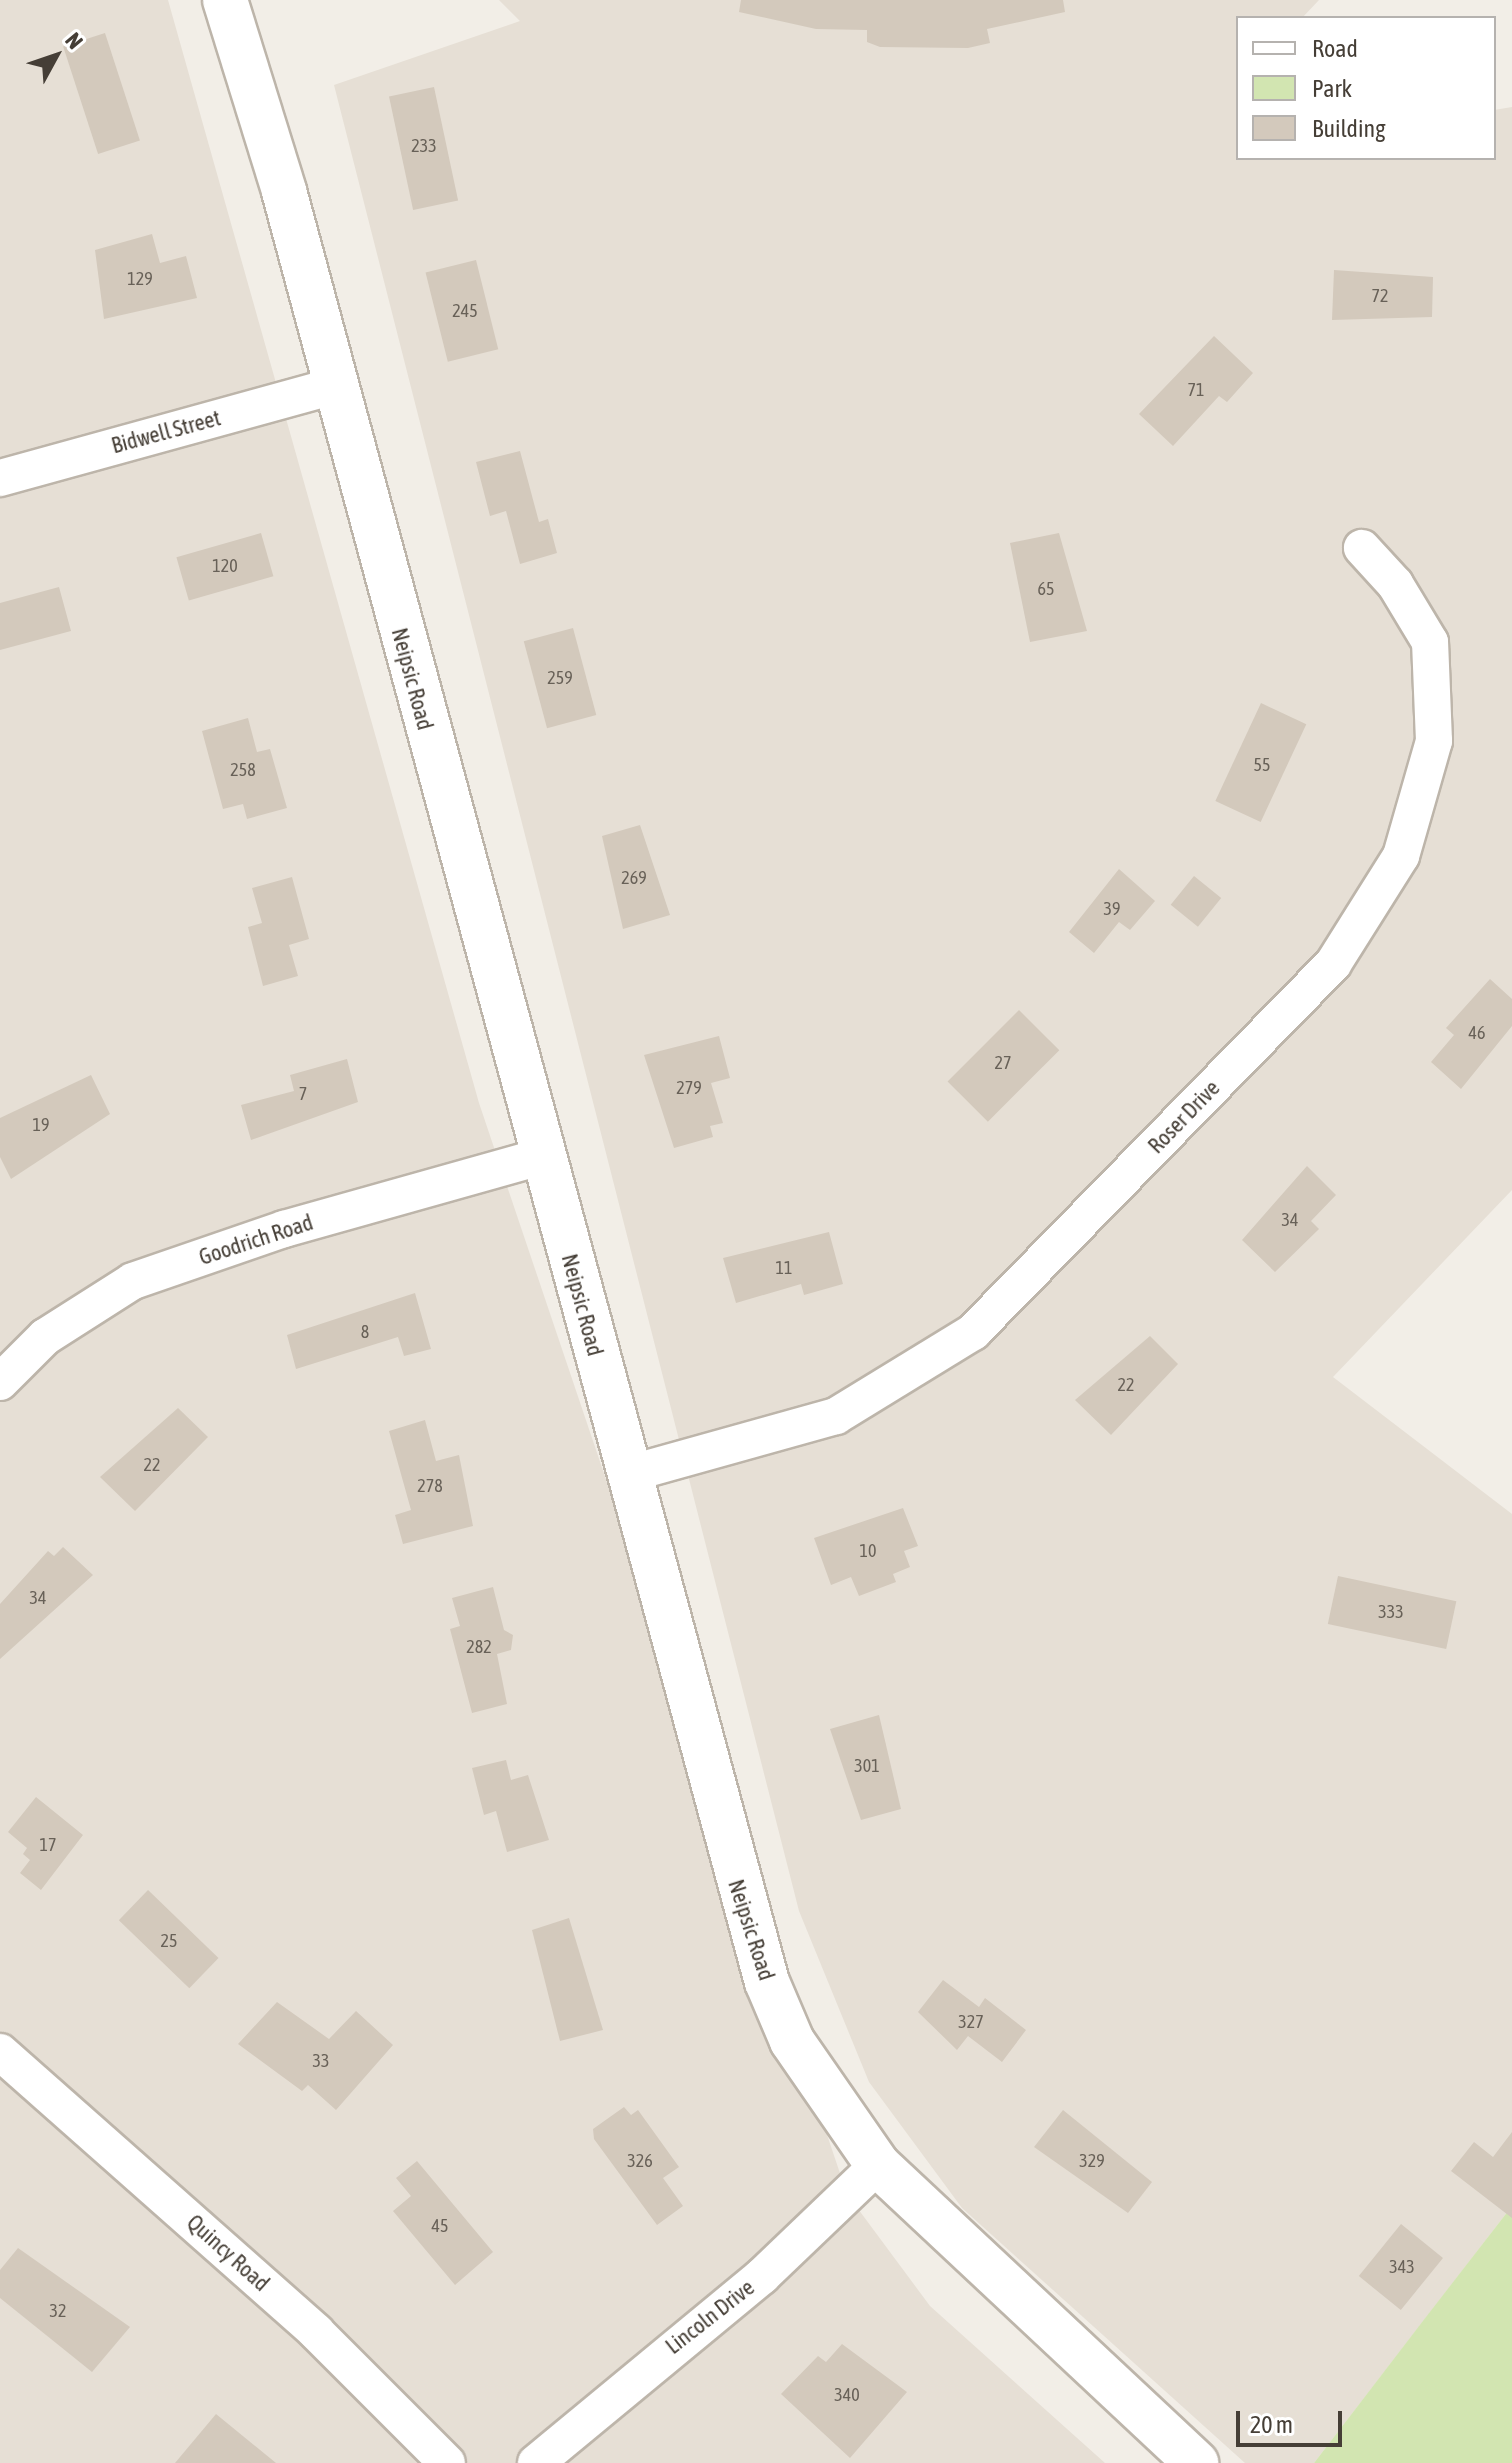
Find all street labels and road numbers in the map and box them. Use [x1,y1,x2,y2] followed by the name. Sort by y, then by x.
[109,405,223,459] street label: Bidwell Street
[386,625,438,733] street label: Neipsic Road
[1143,1075,1225,1159] street label: Roser Drive
[196,1209,316,1271] street label: Goodrich Road
[556,1251,608,1359] street label: Neipsic Road
[722,1876,780,1984] street label: Neipsic Road
[181,2209,275,2297] street label: Quincy Road
[661,2274,759,2360] street label: Lincoln Drive

